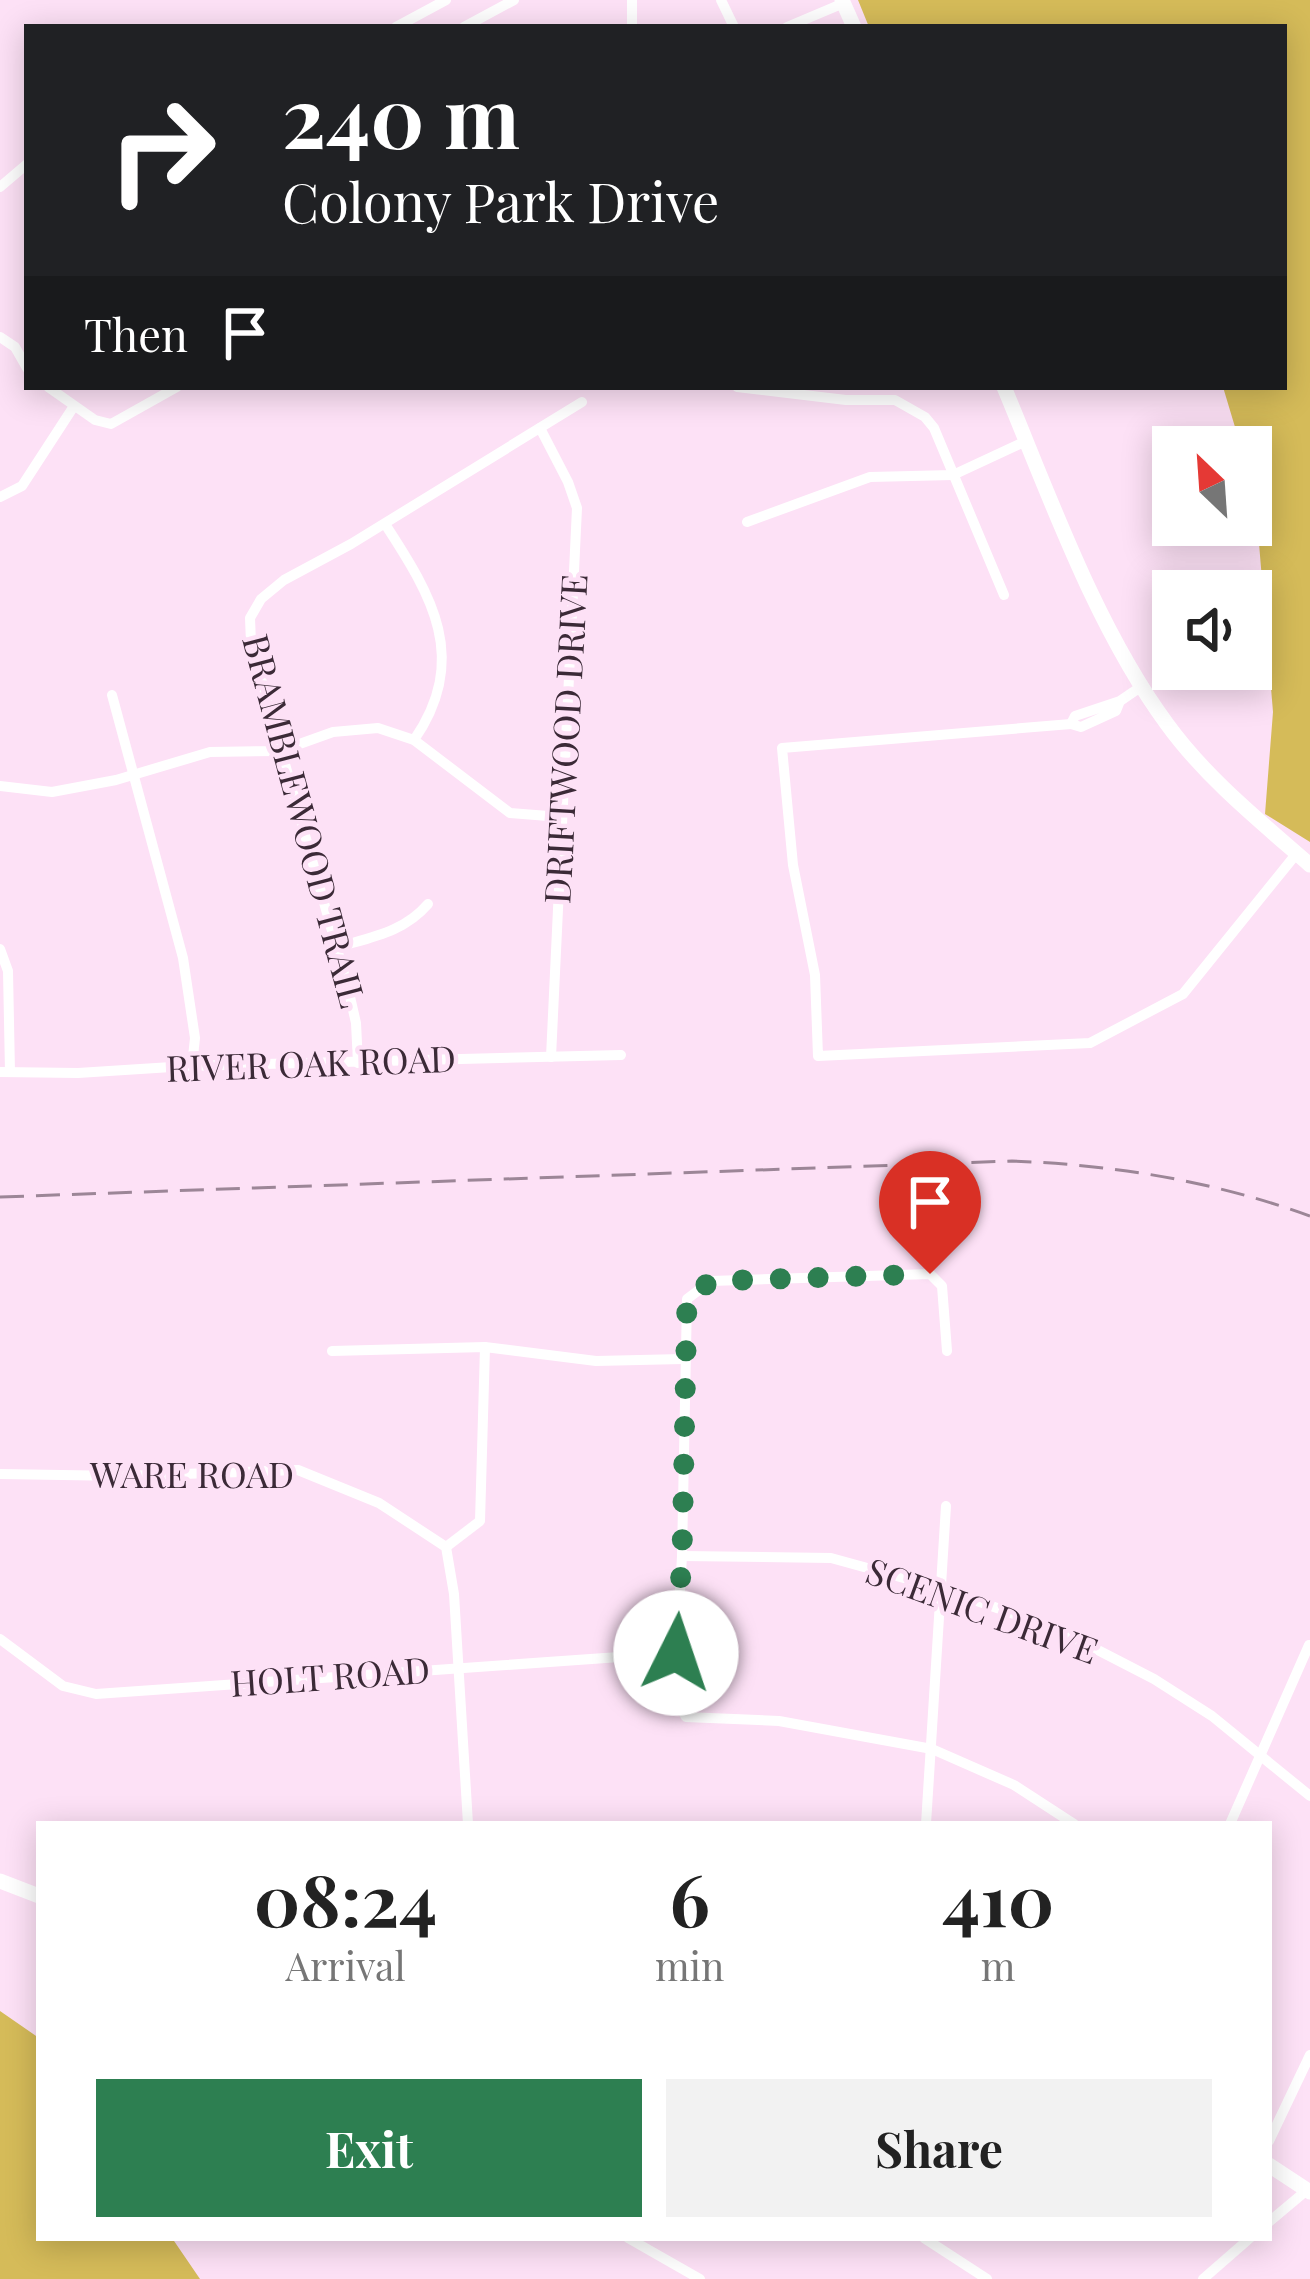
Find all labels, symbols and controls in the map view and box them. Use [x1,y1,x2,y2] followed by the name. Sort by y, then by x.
[282,58,520,170] text: 240 m
[84,72,240,228] icon: right
[282,165,719,237] text: Colony Park Drive
[212,300,278,366] icon: arrive
[84,303,188,363] text: Then
[1152,426,1272,546] north arrow
[1152,426,1272,690] map controls
[1152,570,1272,690] button: sound
[531,573,597,905] street label: DRIFTWOOD DRIVE
[233,629,379,1012] street label: BRAMBLEWOOD TRAIL
[165,1033,457,1091] street label: RIVER OAK ROAD
[879,1151,981,1274] pin
[897,1169,963,1235] icon: arrive
[89,1449,294,1497] street label: WARE ROAD
[860,1545,1105,1673] street label: SCENIC DRIVE
[613,1590,739,1716] position arrow
[228,1644,431,1706] street label: HOLT ROAD
[254,1849,437,1945] text: 08:24
[669,1849,710,1945] text: 6
[942,1849,1054,1945] text: 410
[285,1939,406,1991] text: Arrival
[655,1939,724,1991] text: min
[981,1939,1015,1991] text: m
[96,2079,642,2217] button: Exit
[666,2079,1212,2217] button: Share

